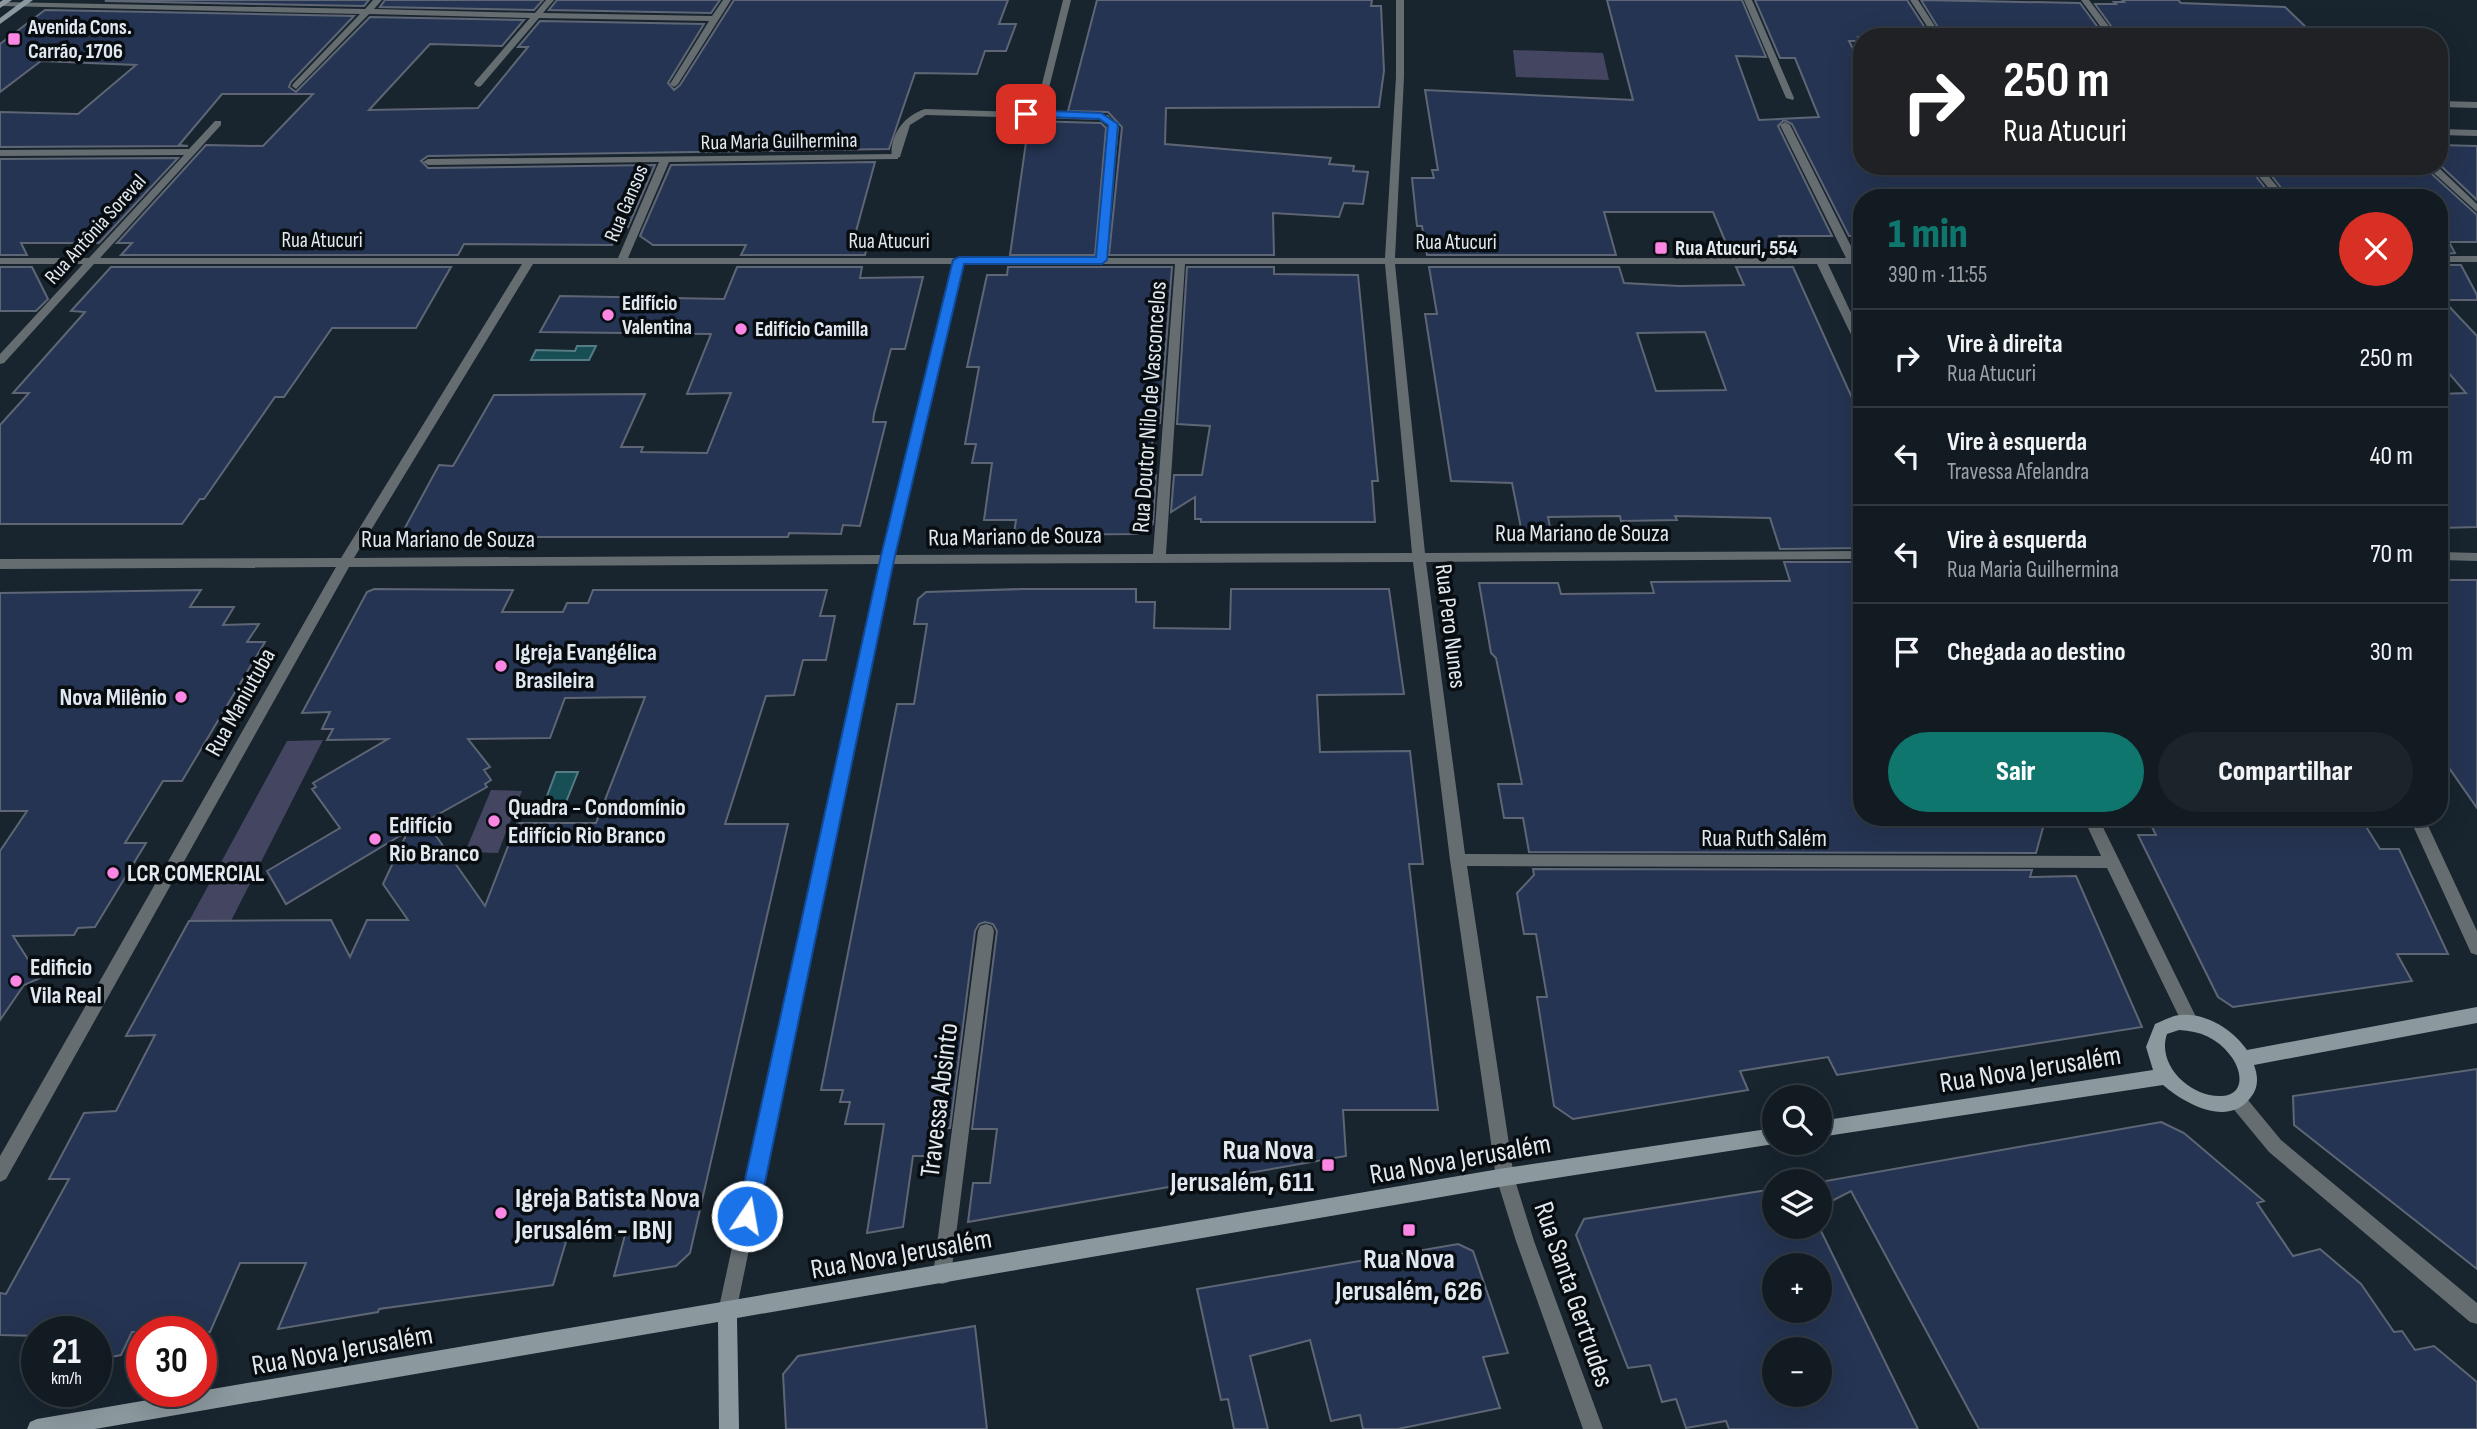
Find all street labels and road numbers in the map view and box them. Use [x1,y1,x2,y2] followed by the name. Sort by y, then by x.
[700,128,858,155] street label: Rua Maria Guilhermina
[599,161,654,245] street label: Rua Gansos
[40,169,151,289] street label: Rua Antônia Soreval
[281,228,363,253] street label: Rua Atucuri
[848,229,930,254] street label: Rua Atucuri
[1415,230,1497,255] street label: Rua Atucuri
[1126,280,1173,534] street label: Rua Doutor Nilo de Vasconcelos
[1495,519,1669,548] street label: Rua Mariano de Souza
[928,520,1102,553] street label: Rua Mariano de Souza
[361,525,535,554] street label: Rua Mariano de Souza
[1428,562,1473,690] street label: Rua Pero Nunes
[199,643,282,761] street label: Rua Maniutuba
[1701,824,1827,853] street label: Rua Ruth Salém
[914,1021,965,1179] street label: Travessa Absinto
[1937,1039,2123,1100] street label: Rua Nova Jerusalém
[1367,1127,1553,1192] street label: Rua Nova Jerusalém
[1527,1198,1621,1391] street label: Rua Santa Gertrudes
[808,1222,994,1287] street label: Rua Nova Jerusalém
[249,1318,435,1383] street label: Rua Nova Jerusalém

